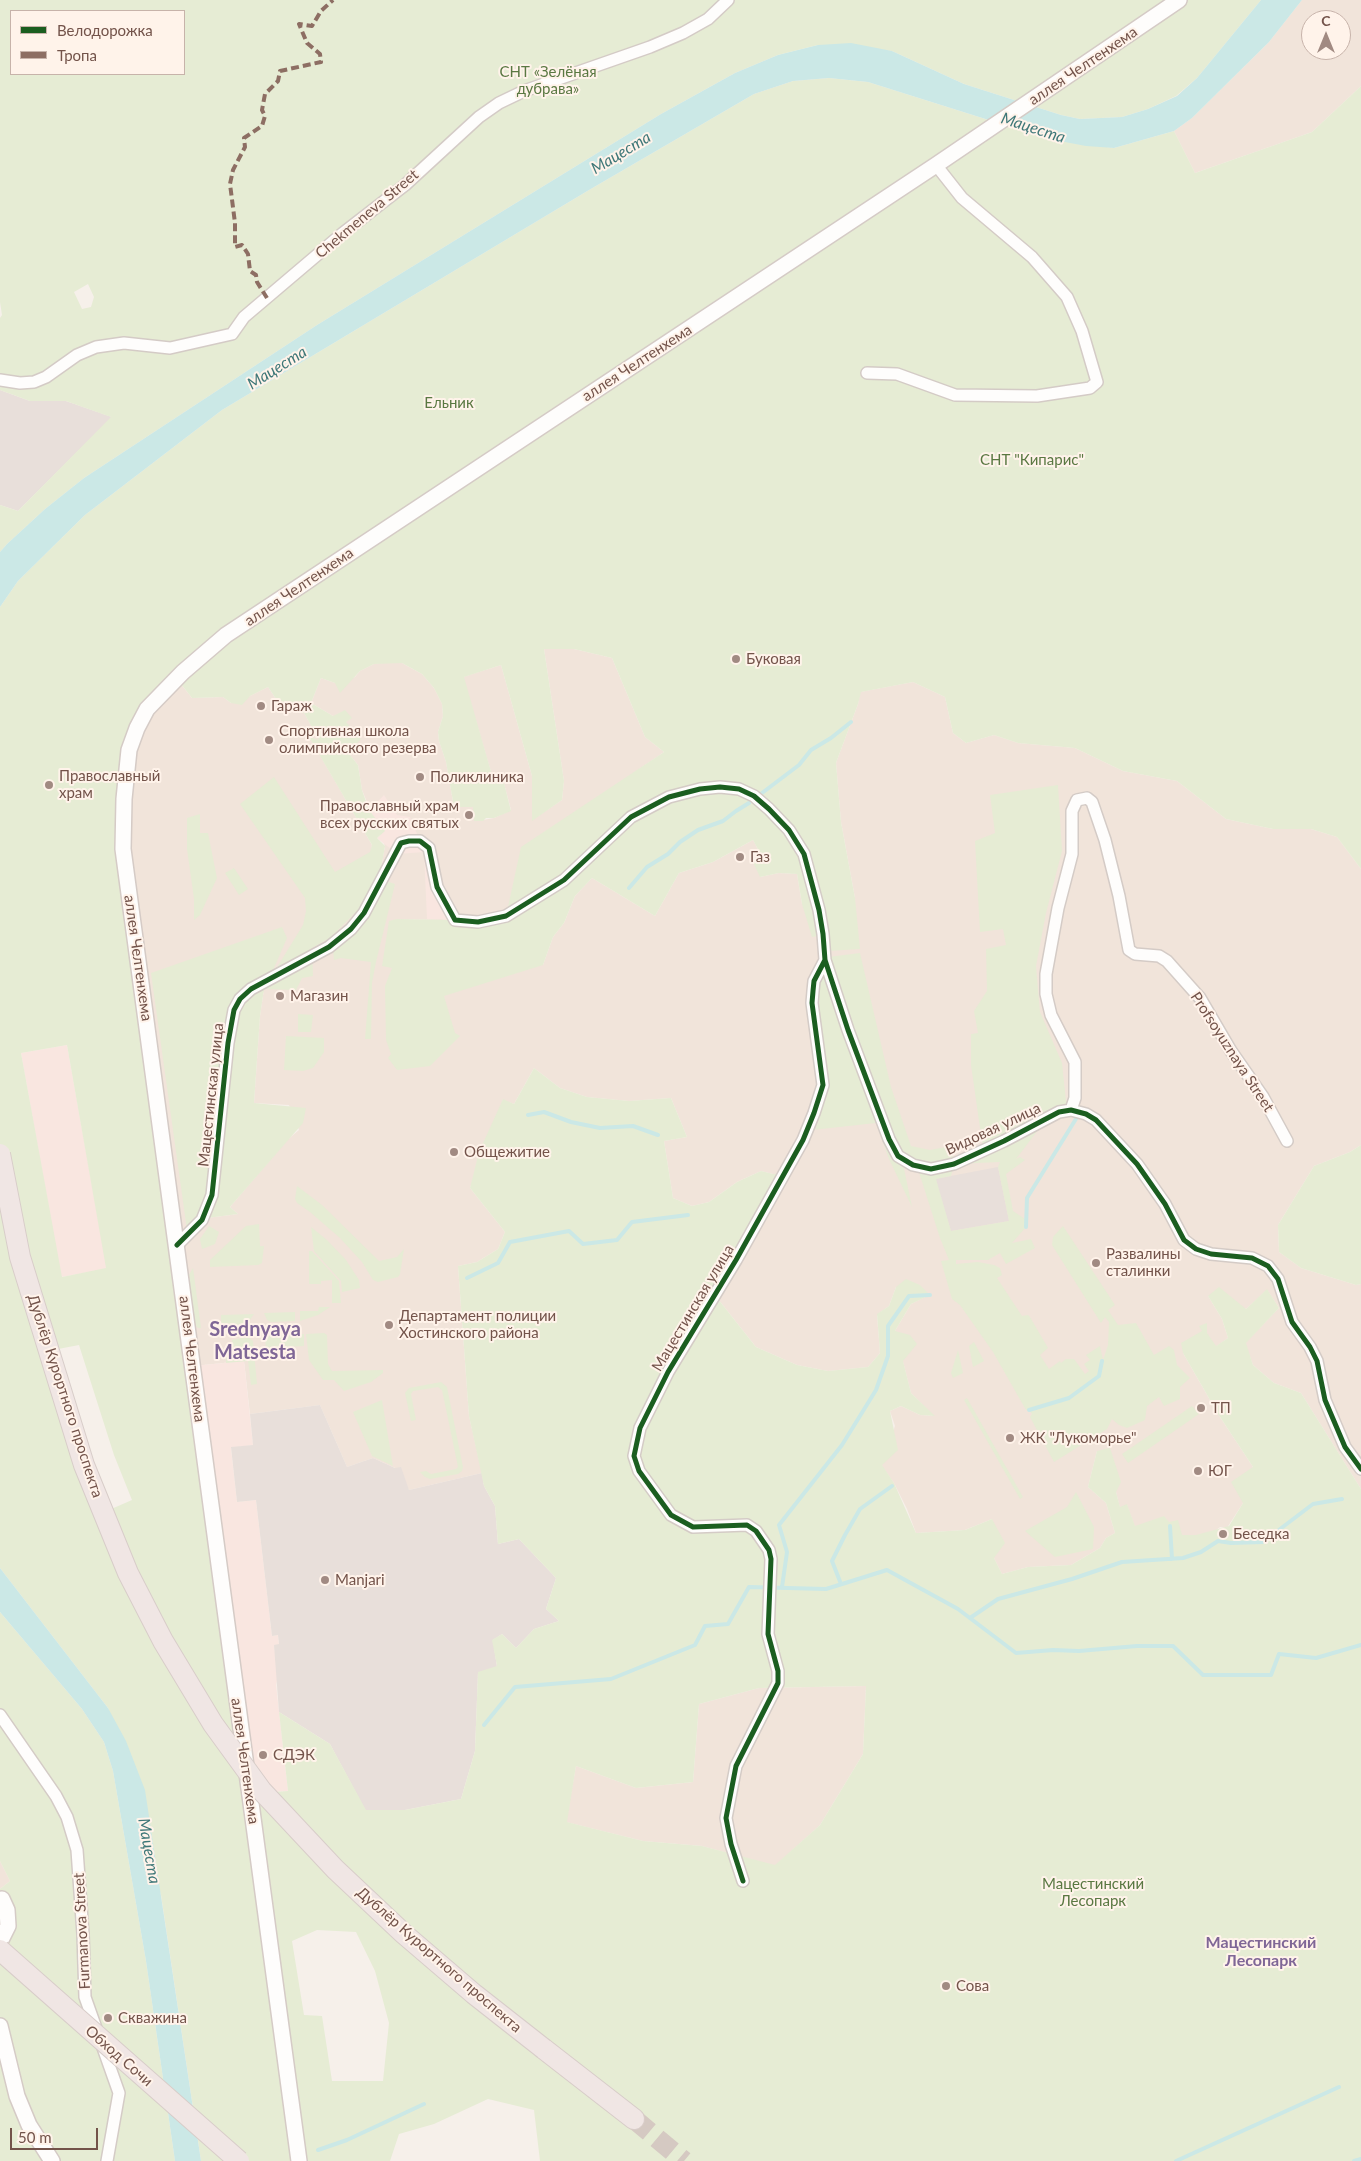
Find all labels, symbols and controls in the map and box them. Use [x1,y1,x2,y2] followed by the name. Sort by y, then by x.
[10,10,185,75] legend
[1301,10,1351,60] north arrow
[1321,12,1331,29] text: С
[57,21,153,39] text: Велодорожка
[1025,23,1141,109] street label: аллея Челтенхема
[57,46,97,64] text: Тропа
[499,63,597,98] park label: СНТ «Зелёная дубрава»
[999,109,1067,147] water label: Мацеста
[588,128,654,178] water label: Мацеста
[312,166,422,262] street label: Chekmeneva Street
[579,321,695,405] street label: аллея Челтенхема
[244,342,310,394] water label: Мацеста
[424,394,474,412] park label: Ельник
[980,451,1084,469] park label: СНТ "Кипарис"
[241,544,357,630] street label: аллея Челтенхема
[746,650,801,668] place label: Буковая
[730,653,742,665] marker: Буковая
[271,697,312,715] place label: Гараж
[255,700,267,712] marker: Гараж
[279,722,437,757] place label: Спортивная школа олимпийского резерва
[263,734,275,746] marker: Спортивная школа олимпийского резерва
[59,767,160,802] place label: Православный храм
[430,768,524,786] place label: Поликлиника
[414,771,426,783] marker: Поликлиника
[43,779,55,791] marker: Православный храм
[320,797,459,832] place label: Православный храм всех русских святых
[463,809,475,821] marker: Православный храм всех русских святых
[750,848,770,866] place label: Газ
[734,851,746,863] marker: Газ
[120,894,156,1022] street label: аллея Челтенхема
[290,987,349,1005] place label: Магазин
[1187,989,1277,1115] street label: Profsoyuznaya Street
[274,990,286,1002] marker: Магазин
[195,1022,227,1168] street label: Мацестинская улица
[943,1099,1043,1159] street label: Видовая улица
[464,1143,550,1161] place label: Общежитие
[448,1146,460,1158] marker: Общежитие
[648,1241,738,1375] street label: Мацестинская улица
[1106,1245,1181,1280] place label: Развалины сталинки
[1090,1257,1102,1269] marker: Развалины сталинки
[24,1292,106,1500] street label: Дублёр Курортного проспекта
[175,1295,209,1423] street label: аллея Челтенхема
[399,1307,556,1342] place label: Департамент полиции Хостинского района
[209,1318,301,1365] district label: Srednyaya Matsesta
[383,1319,395,1331] marker: Департамент полиции Хостинского района
[1211,1399,1231,1417] place label: ТП
[1195,1402,1207,1414] marker: ТП
[1020,1429,1136,1447] place label: ЖК "Лукоморье"
[1004,1432,1016,1444] marker: ЖК "Лукоморье"
[1208,1462,1232,1480] place label: ЮГ
[1192,1465,1204,1477] marker: ЮГ
[1233,1525,1290,1543] place label: Беседка
[1217,1528,1229,1540] marker: Беседка
[335,1571,385,1589] place label: Manjari
[319,1574,331,1586] marker: Manjari
[227,1697,263,1825] street label: аллея Челтенхема
[273,1746,315,1764] place label: СДЭК
[257,1749,269,1761] marker: СДЭК
[134,1817,164,1885] water label: Мацеста
[70,1872,94,1990] street label: Furmanova Street
[1042,1875,1144,1910] park label: Мацестинский Лесопарк
[353,1883,525,2037] street label: Дублёр Курортного проспекта
[1206,1933,1316,1971] district label: Мацестинский Лесопарк
[956,1977,989,1995] place label: Сова
[940,1980,952,1992] marker: Сова
[118,2009,187,2027] place label: Скважина
[102,2012,114,2024] marker: Скважина
[82,2022,156,2090] street label: Обход Сочи
[12,2118,100,2150] scale bar
[18,2128,52,2146] text: 50 m

